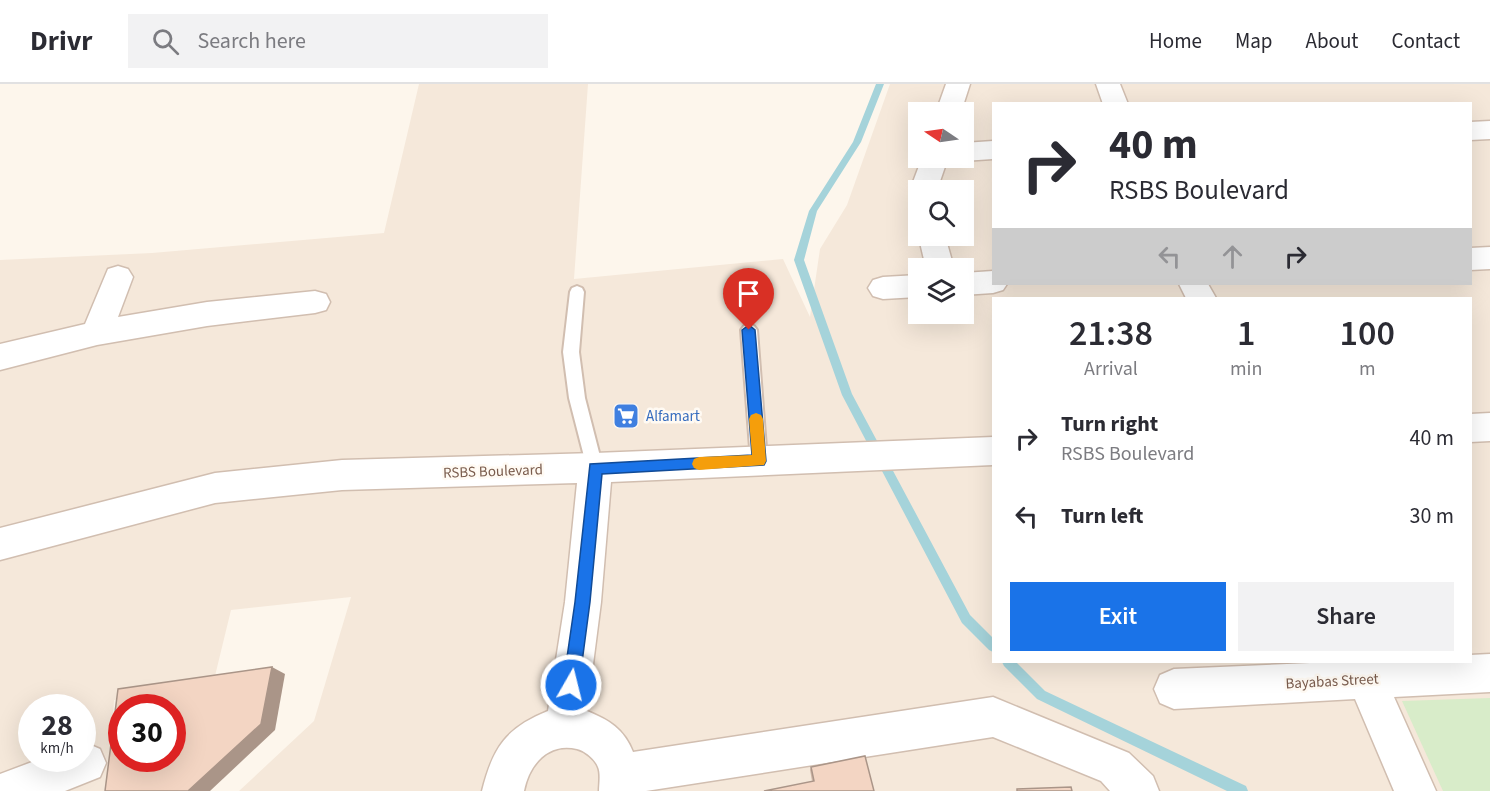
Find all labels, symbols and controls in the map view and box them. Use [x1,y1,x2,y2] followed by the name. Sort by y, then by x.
[128,14,548,68] search box
[30,21,92,61] text: Drivr
[149,25,182,58] icon: search
[197,25,306,57] text: Search here
[1149,26,1202,56] text: Home
[1235,26,1273,56] text: Map
[1306,26,1358,56] text: About
[1391,26,1460,56] text: Contact
[908,102,974,168] north arrow
[908,102,974,324] map controls
[1109,115,1198,175] text: 40 m
[1010,126,1088,204] icon: right
[1109,171,1289,210] text: RSBS Boulevard
[908,180,974,246] button: search
[1153,240,1186,273] icon: left
[1216,240,1249,273] icon: ahead
[1279,240,1312,273] icon: right
[908,258,974,324] button: layers
[723,268,774,330] pin
[732,277,765,310] icon: arrive
[1069,308,1153,359] text: 21:38
[1237,308,1255,359] text: 1
[1339,308,1395,359] text: 100
[1084,355,1138,383] text: Arrival
[1230,355,1262,383] text: min
[1359,355,1375,383] text: m
[611,401,641,431] supermarket icon: Alfamart
[646,406,700,427] place label: Alfamart
[1061,408,1158,440] text: Turn right
[1010,422,1043,455] icon: right
[1409,422,1454,454] text: 40 m
[1061,440,1194,468] text: RSBS Boulevard
[443,459,543,484] street label: RSBS Boulevard
[1010,500,1043,533] icon: left
[1061,500,1143,532] text: Turn left
[1409,500,1454,532] text: 30 m
[1010,582,1226,651] button: Exit
[1238,582,1454,651] button: Share
[539,653,603,717] position arrow
[1285,669,1379,694] street label: Bayabas Street
[108,694,186,772] speed limit sign: 30
[41,704,73,747] text: 28
[40,738,74,759] text: km/h

